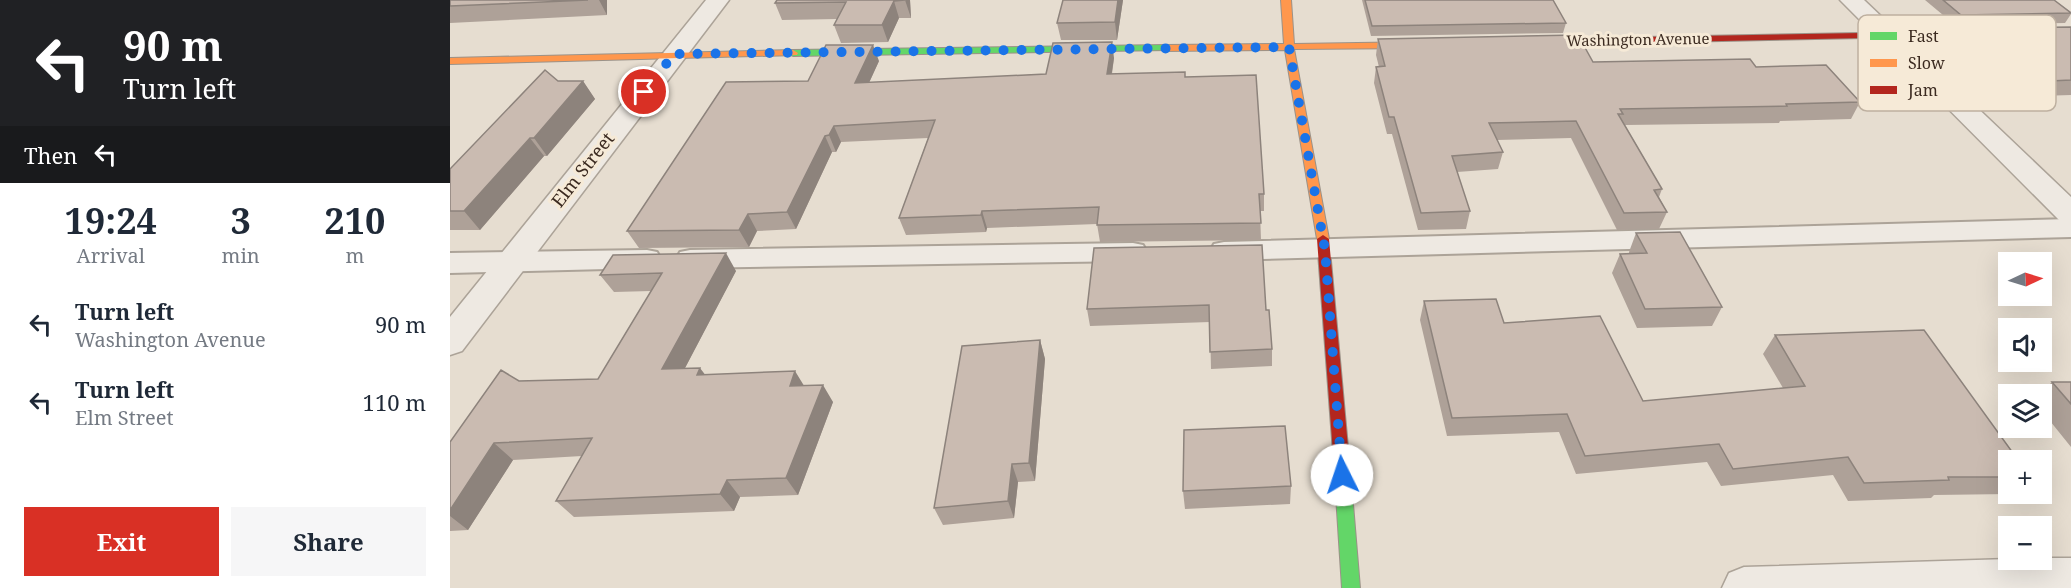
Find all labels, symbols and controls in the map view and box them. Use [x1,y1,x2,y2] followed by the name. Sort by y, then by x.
[1858,15,2056,111] legend
[123,16,223,73] text: 90 m
[24,24,102,102] icon: left
[1908,25,1939,47] text: Fast
[1566,28,1710,50] street label: Washington Avenue
[1908,52,1945,74] text: Slow
[618,66,669,117] pin
[123,70,236,107] text: Turn left
[627,75,660,108] icon: arrive
[1907,79,1938,101] text: Jam
[545,127,619,212] street label: Elm Street
[89,138,122,171] icon: left
[24,140,77,170] text: Then
[65,196,157,245] text: 19:24
[230,196,251,245] text: 3
[324,196,385,245] text: 210
[77,242,145,269] text: Arrival
[222,242,260,269] text: min
[345,242,364,269] text: m
[1998,252,2052,306] north arrow
[1998,252,2052,570] map controls
[75,296,174,326] text: Turn left
[24,308,57,341] icon: left
[375,309,426,339] text: 90 m
[1998,318,2052,372] button: sound
[75,326,266,353] text: Washington Avenue
[75,374,174,404] text: Turn left
[1998,384,2052,438] button: layers
[24,386,57,419] icon: left
[363,387,426,417] text: 110 m
[75,404,174,431] text: Elm Street
[1310,443,1374,507] position arrow
[1998,450,2052,504] button: +
[24,507,219,576] button: Exit
[231,507,426,576] button: Share
[1998,516,2052,570] button: −

